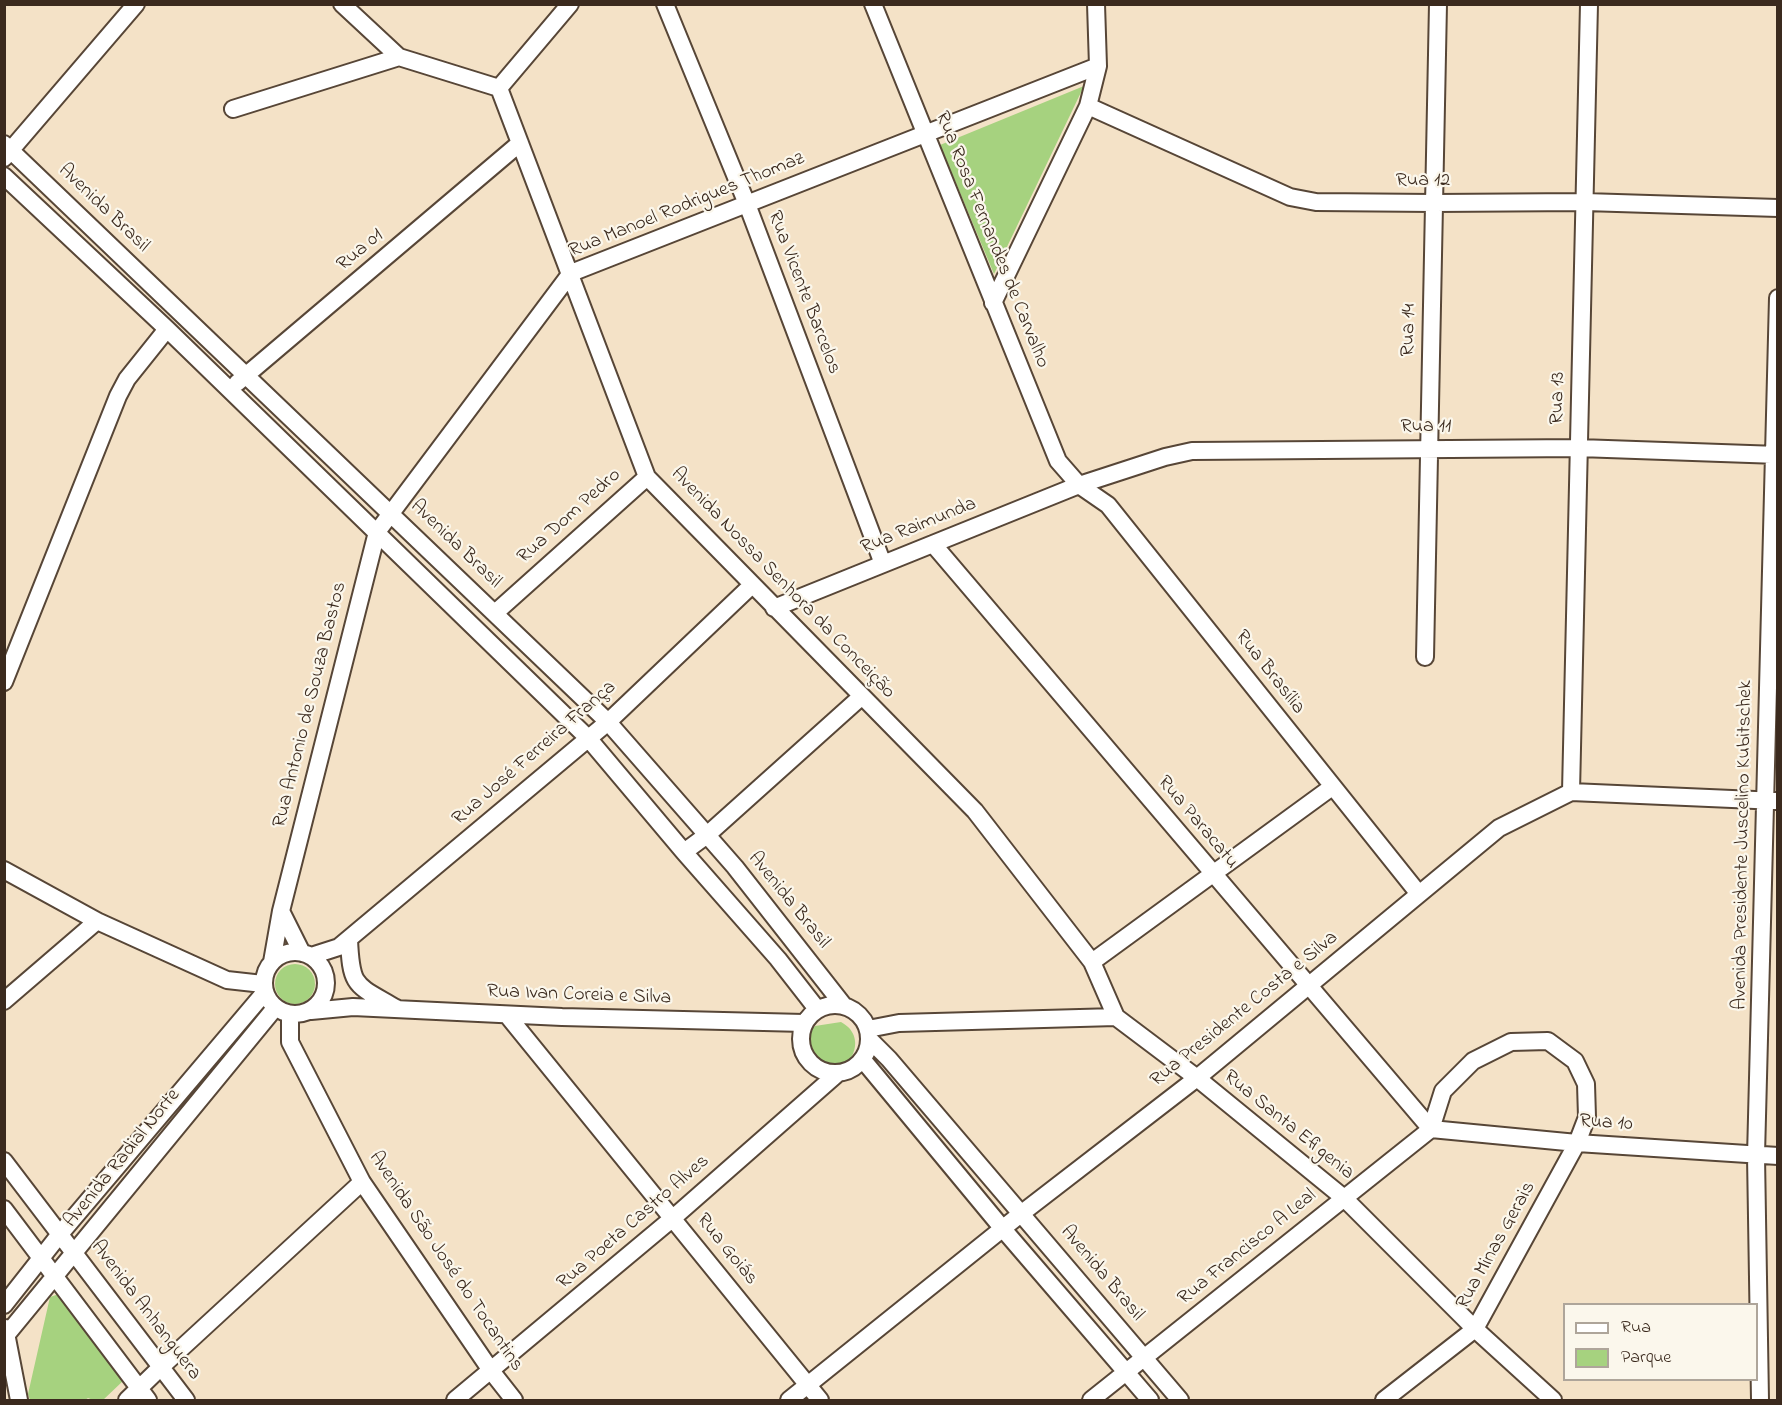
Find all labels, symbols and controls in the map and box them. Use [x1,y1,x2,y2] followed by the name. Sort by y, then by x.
[928,108,1054,372] street label: Rua Rosa Fernandes de Carvalho
[566,148,808,264] street label: Rua Manoel Rodrigues Thomaz
[52,159,154,259] street label: Avenida Brasil
[1396,170,1450,194] street label: Rua 12
[761,208,845,378] street label: Rua Vicente Barcelos
[333,225,389,277] street label: Rua 01
[1398,303,1422,357] street label: Rua 14
[1547,371,1571,425] street label: Rua 13
[1401,416,1451,440] street label: Rua 11
[665,463,899,705] street label: Avenida Nossa Senhora da Conceição
[513,464,627,570] street label: Rua Dom Pedro
[858,493,980,561] street label: Rua Raimunda
[404,495,506,595] street label: Avenida Brasil
[269,580,353,830] street label: Rua Antonio de Souza Bastos
[1229,626,1309,720] street label: Rua Brasília
[448,676,622,832] street label: Rua José Ferreira França
[1729,680,1759,1010] street label: Avenida Presidente Juscelino Kubitschek
[1151,772,1243,874] street label: Rua Paracatu
[742,848,834,954] street label: Avenida Brasil
[1146,927,1344,1093] street label: Rua Presidente Costa e Silva
[486,981,672,1011] street label: Rua Ivan Coreia e Silva
[1218,1066,1358,1186] street label: Rua Santa Efigenia
[60,1085,186,1233] street label: Avenida Radial Norte
[1579,1110,1633,1138] street label: Rua 10
[362,1147,528,1377] street label: Avenida São José do Tocantins
[553,1150,715,1296] street label: Rua Poeta Castro Alves
[1452,1178,1542,1314] street label: Rua Minas Gerais
[1174,1185,1322,1311] street label: Rua Francisco A Leal
[690,1209,762,1291] street label: Rua Goiás
[1054,1221,1148,1327] street label: Avenida Brasil
[85,1236,205,1386] street label: Avenida Anhanguera
[1563,1303,1758,1381] legend
[1621,1315,1651,1341] text: Rua
[1621,1345,1671,1371] text: Parque

